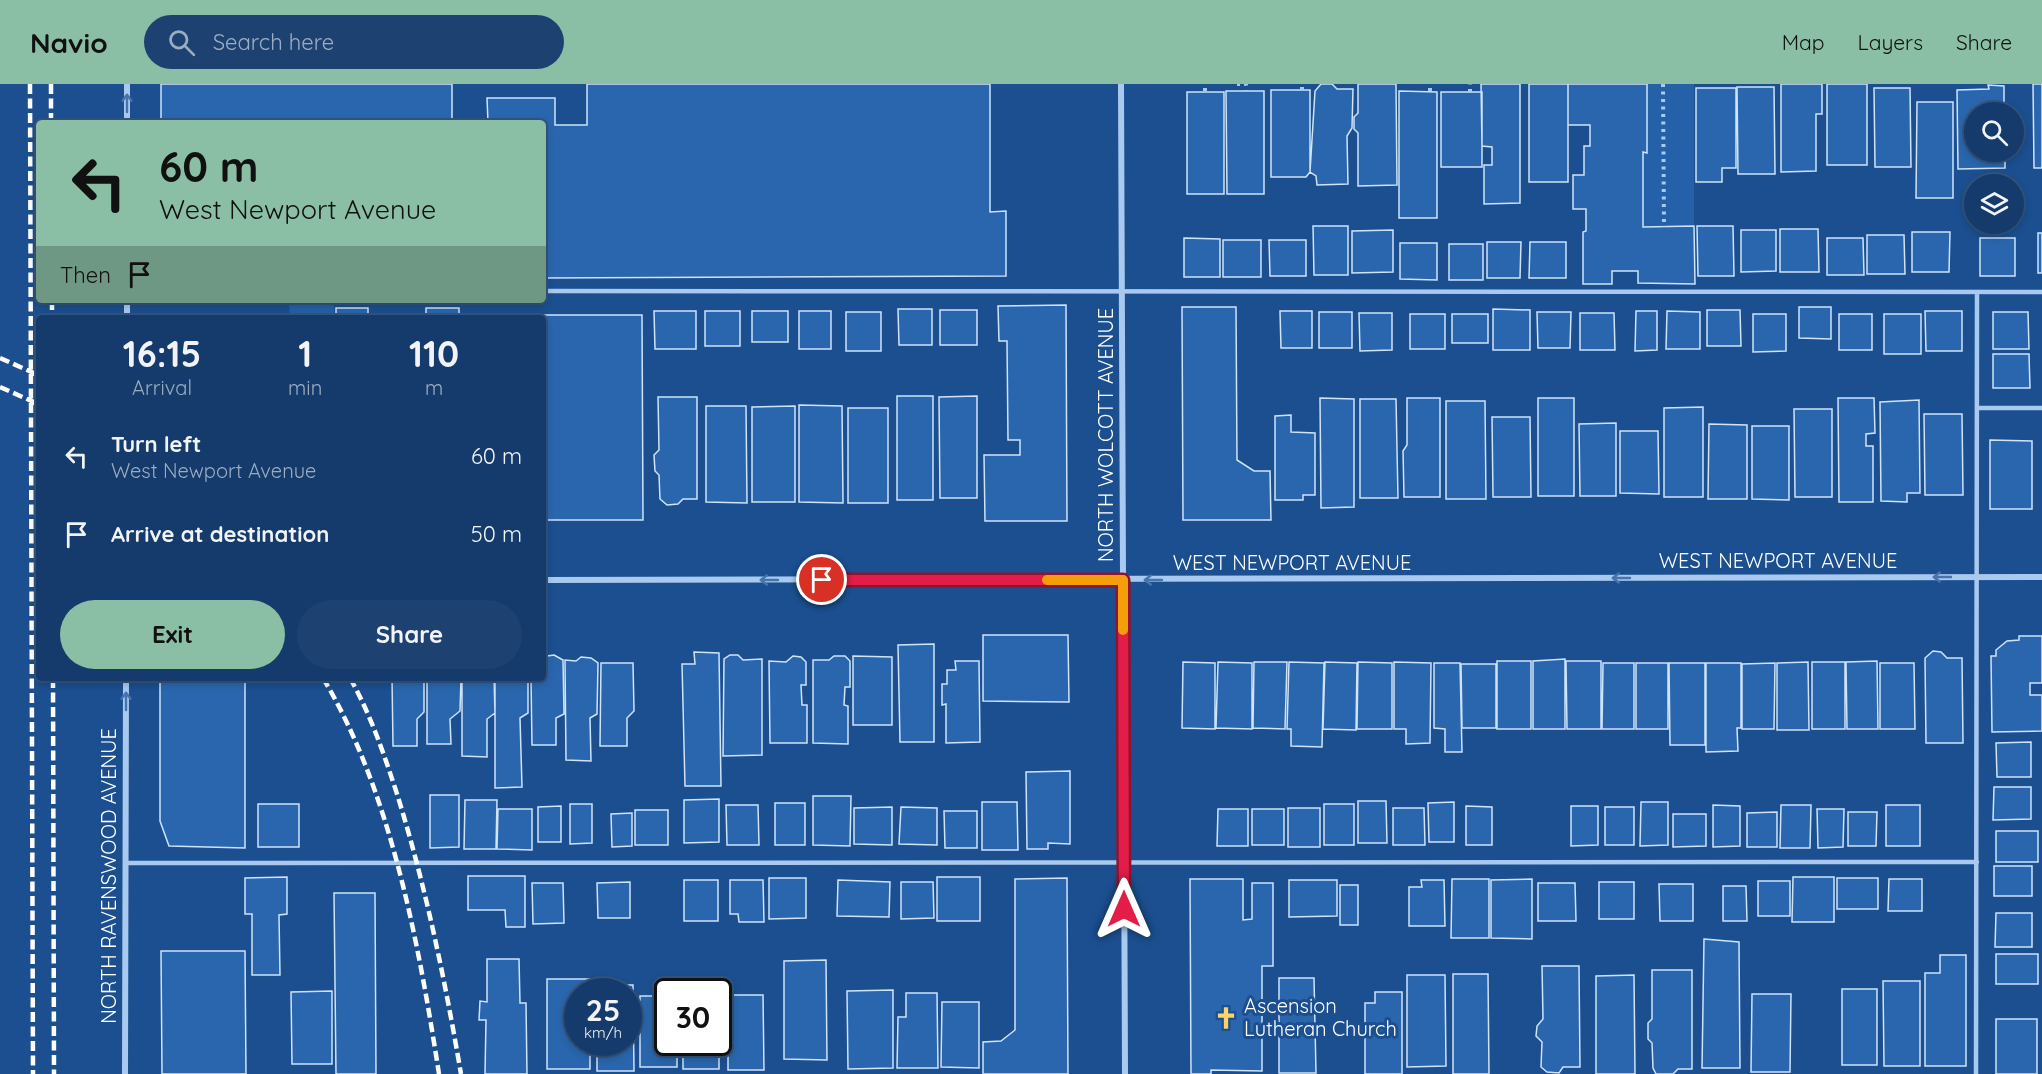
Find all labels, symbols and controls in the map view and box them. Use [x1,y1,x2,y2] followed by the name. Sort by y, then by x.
[144,15,564,69] search box
[30,25,108,60] text: Navio
[165,26,198,59] icon: search
[213,28,334,56] text: Search here
[1782,29,1825,55] text: Map
[1858,29,1923,55] text: Layers
[1956,29,2012,55] text: Share
[121,94,133,114] one-way arrow
[1964,102,2024,234] map controls
[1964,102,2024,162] button: search
[159,140,259,193] text: 60 m
[60,144,138,222] icon: left
[1964,174,2024,234] button: layers
[159,192,436,226] text: West Newport Avenue
[123,258,156,291] icon: arrive
[60,261,111,289] text: Then
[1093,308,1118,562] street label: NORTH WOLCOTT AVENUE
[123,331,201,376] text: 16:15
[298,331,312,376] text: 1
[409,331,459,376] text: 110
[132,375,192,400] text: Arrival
[288,375,322,400] text: min
[425,375,443,400] text: m
[111,430,201,458] text: Turn left
[60,440,93,473] icon: left
[471,442,522,470] text: 60 m
[111,458,316,483] text: West Newport Avenue
[60,518,93,551] icon: arrive
[111,520,329,548] text: Arrive at destination
[471,520,522,548] text: 50 m
[1659,548,1897,573] street label: WEST NEWPORT AVENUE
[1173,550,1411,575] street label: WEST NEWPORT AVENUE
[796,554,847,605] pin
[805,563,838,596] icon: arrive
[1932,571,1952,583] one-way arrow
[1611,572,1631,584] one-way arrow
[759,574,779,586] one-way arrow
[1143,574,1163,586] one-way arrow
[60,600,285,669] button: Exit
[297,600,522,669] button: Share
[120,691,132,711] one-way arrow
[96,728,121,1024] street label: NORTH RAVENSWOOD AVENUE
[1092,877,1156,941] position arrow
[654,978,732,1056] speed limit sign: 30
[586,991,620,1029] text: 25
[1244,993,1397,1041] place label: Ascension Lutheran Church
[1213,1005,1239,1031] church icon: Ascension Lutheran Church
[584,1023,622,1042] text: km/h

